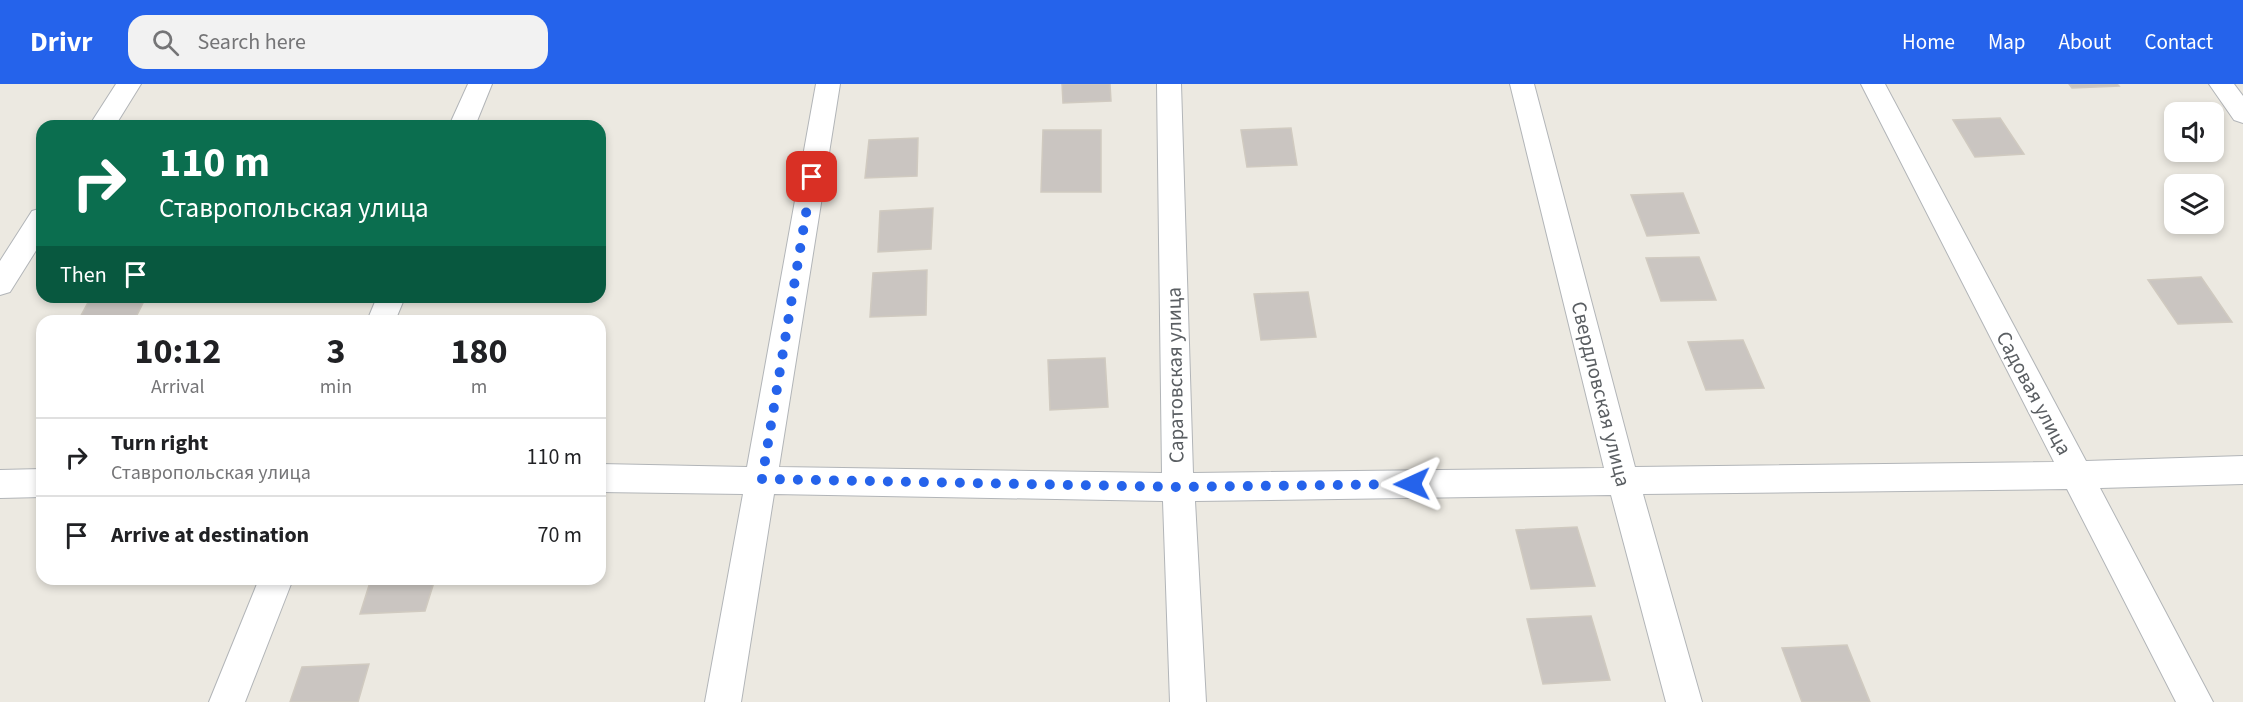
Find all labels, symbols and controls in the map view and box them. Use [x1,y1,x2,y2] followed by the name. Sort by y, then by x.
[128,15,548,69] search box
[30,22,92,62] text: Drivr
[149,26,182,59] icon: search
[197,26,306,58] text: Search here
[1902,27,1955,57] text: Home
[1988,27,2026,57] text: Map
[2059,27,2111,57] text: About
[2144,27,2213,57] text: Contact
[2164,102,2224,234] map controls
[2164,102,2224,162] button: sound
[159,133,270,193] text: 110 m
[60,144,138,222] icon: right
[786,151,837,202] pin
[795,160,828,193] icon: arrive
[2164,174,2224,234] button: layers
[159,189,429,228] text: Ставропольская улица
[119,258,152,291] icon: arrive
[60,259,107,291] text: Then
[1158,287,1192,463] street label: Саратовская улица
[1563,298,1639,490] street label: Свердловская улица
[134,326,221,377] text: 10:12
[326,326,345,377] text: 3
[451,326,508,377] text: 180
[1989,326,2079,460] street label: Садовая улица
[151,373,205,401] text: Arrival
[320,373,352,401] text: min
[471,373,487,401] text: m
[111,427,208,459] text: Turn right
[60,441,93,474] icon: right
[527,441,582,473] text: 110 m
[1380,452,1444,516] position arrow
[111,459,311,487] text: Ставропольская улица
[60,519,93,552] icon: arrive
[111,519,309,551] text: Arrive at destination
[537,519,582,551] text: 70 m

